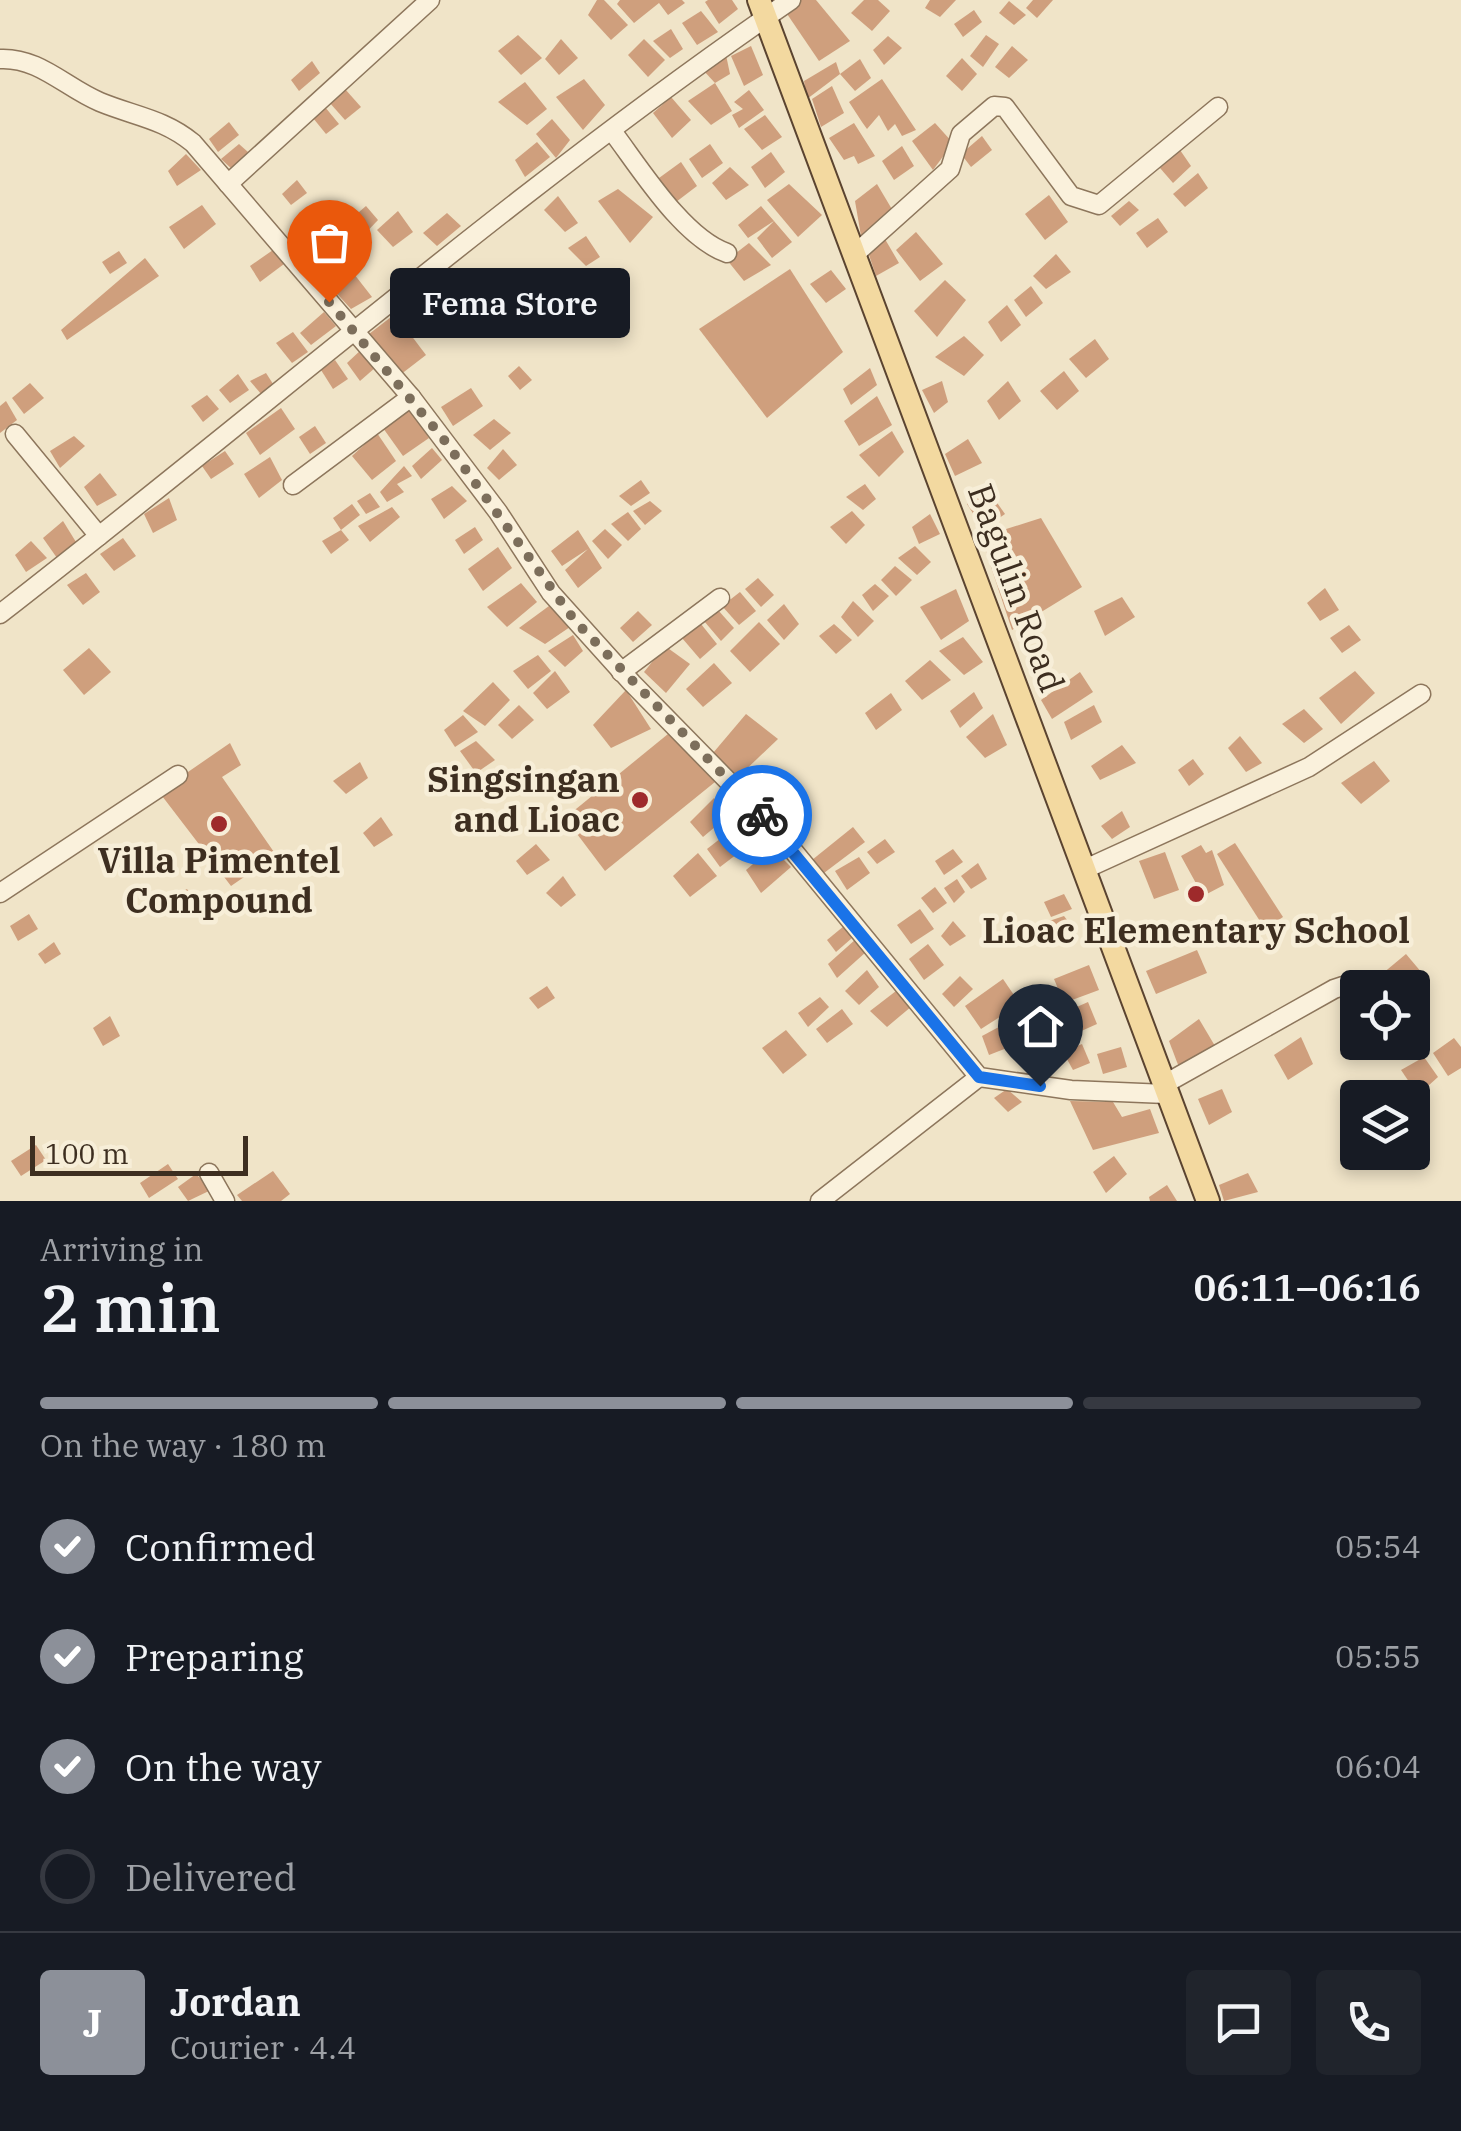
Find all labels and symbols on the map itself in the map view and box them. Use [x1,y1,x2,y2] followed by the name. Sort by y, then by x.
[287,200,372,303] pin
[389,267,629,337] callout: Fema Store
[958,477,1076,698] street label: Bagulin Road
[427,756,620,842] place label: Singsingan and Lioac
[712,765,812,865] courier
[629,789,651,811] marker: Singsingan and Lioac
[208,813,230,835] marker: Villa Pimentel Compound
[97,837,341,923] place label: Villa Pimentel Compound
[1185,883,1207,905] marker: Lioac Elementary School
[982,907,1410,953] place label: Lioac Elementary School
[998,984,1083,1087] pin
[30,1131,248,1176] scale bar

